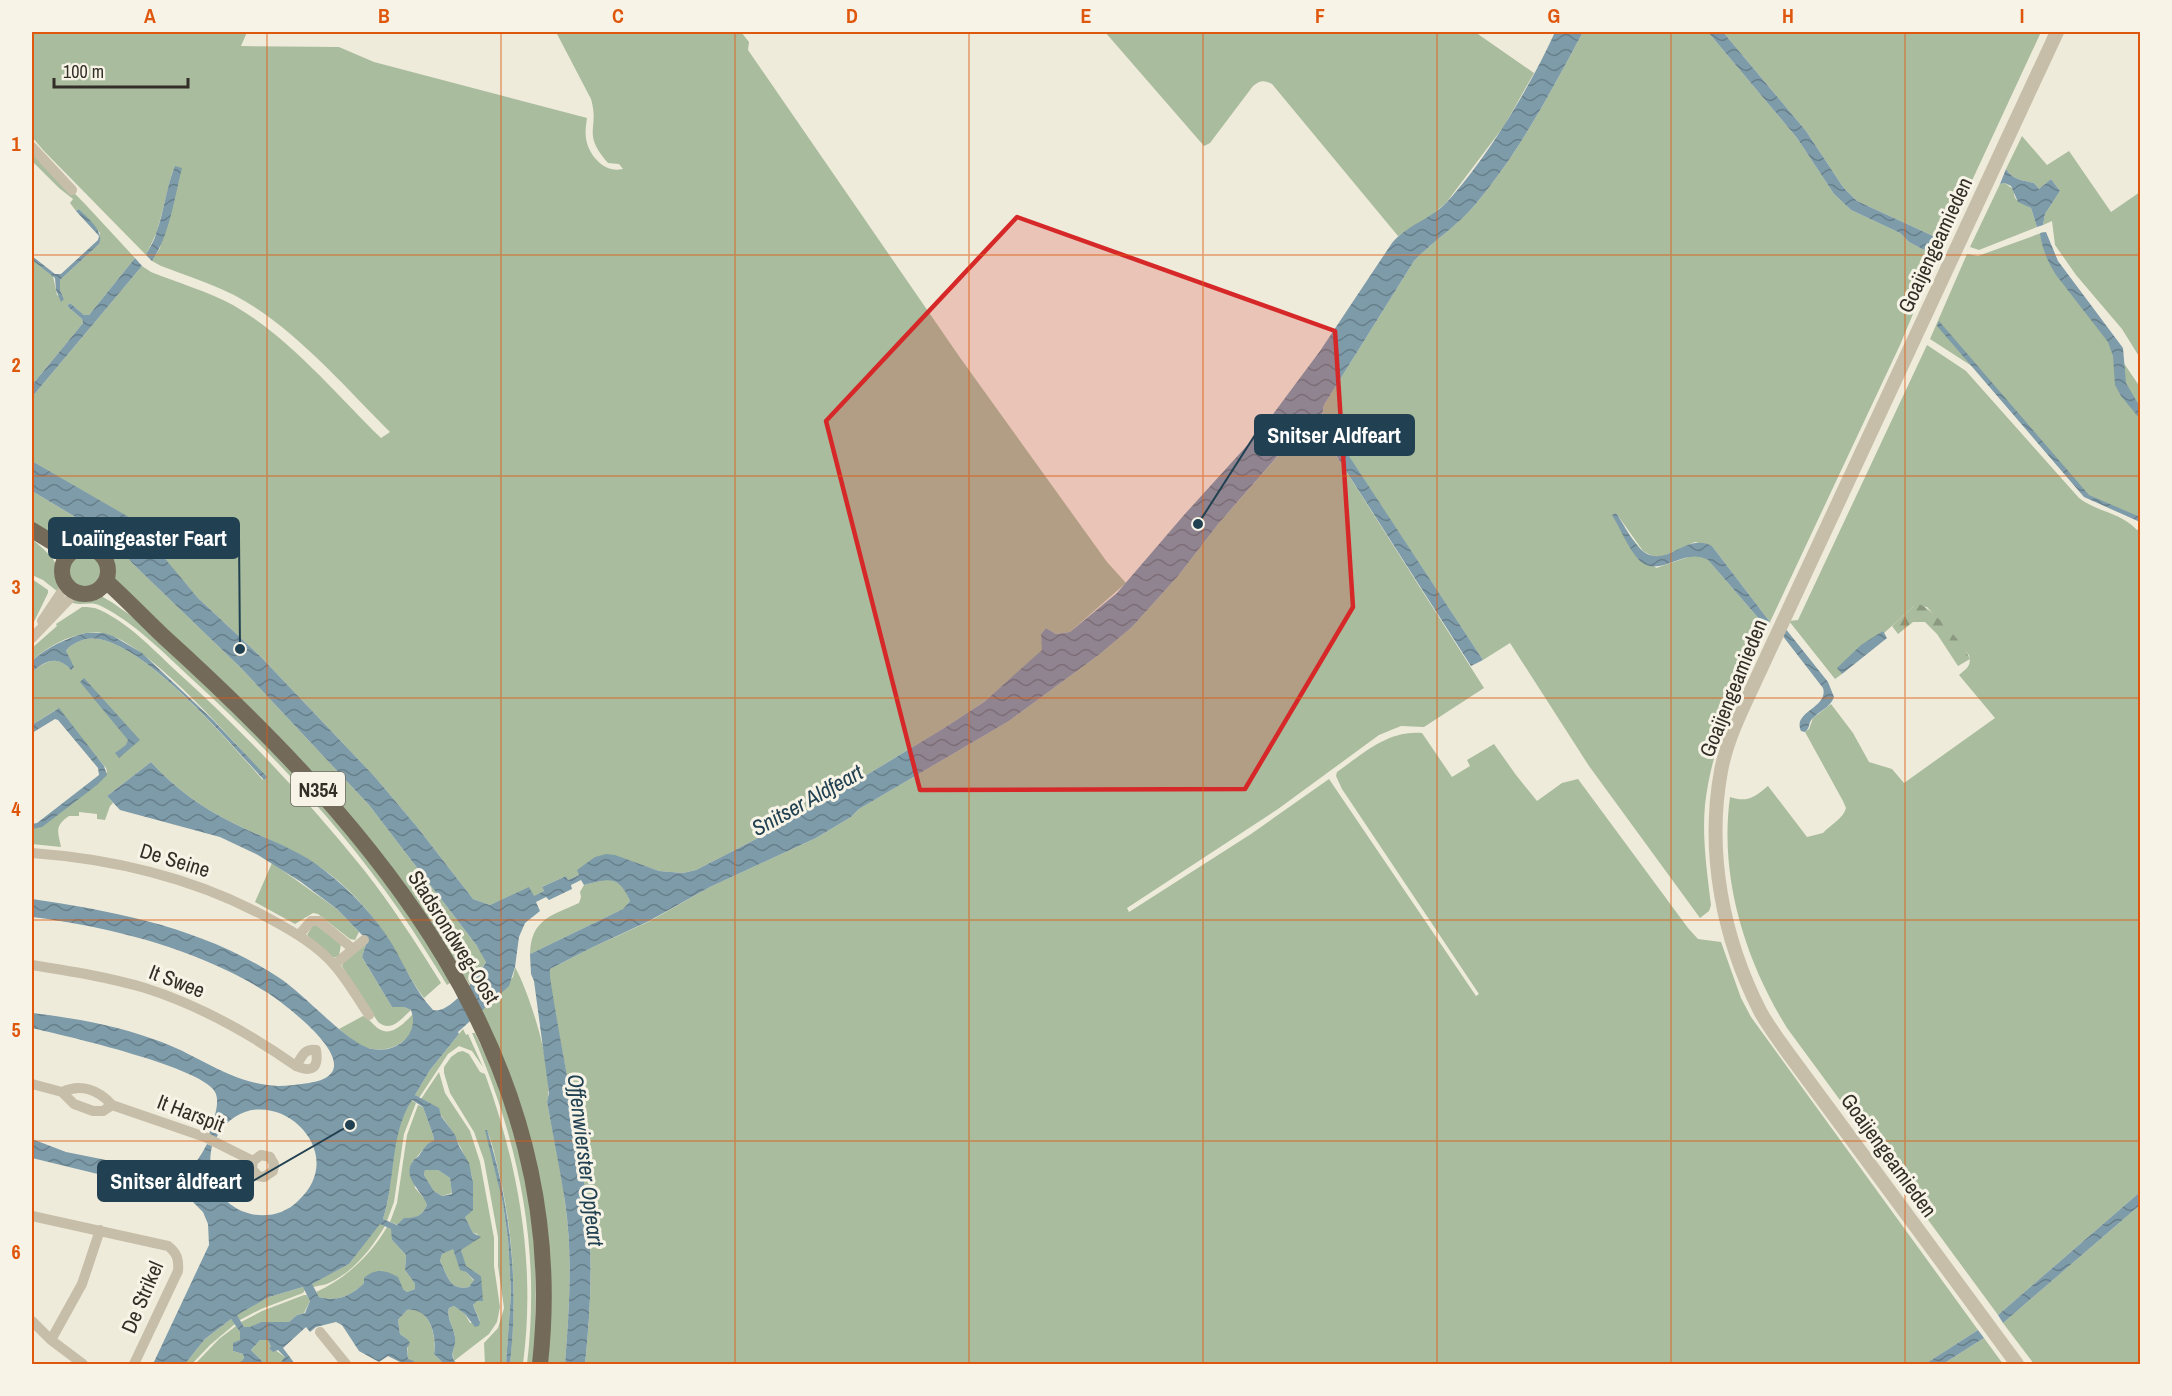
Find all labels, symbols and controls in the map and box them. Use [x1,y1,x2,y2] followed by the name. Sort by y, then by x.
[144,2,156,29] text: A
[378,2,390,29] text: B
[612,2,624,29] text: C
[846,2,858,29] text: D
[1081,2,1092,29] text: E
[1315,2,1325,29] text: F
[1548,2,1560,29] text: G
[1782,2,1794,29] text: H
[2020,2,2024,29] text: I
[54,51,188,89] scale bar
[63,59,104,84] text: 100 m
[11,130,21,157] text: 1
[1891,172,1979,318] street label: Goaijengeamieden
[11,351,21,378] text: 2
[1255,415,1414,455] callout: Snitser Aldfeart
[1267,420,1401,450] text: Snitser Aldfeart
[49,518,239,558] callout: Loaiïngeaster Feart
[61,523,227,553] text: Loaiïngeaster Feart
[11,573,21,600] text: 3
[1692,615,1774,761] street label: Goaijengeamieden
[746,757,869,843] water label: Snitser Aldfeart
[291,772,345,806] road number: N354
[11,795,21,822] text: 4
[136,836,214,884] street label: De Seine
[401,865,507,1009] street label: Stadsrondweg-Oost
[145,957,209,1005] street label: It Swee
[11,1016,21,1043] text: 5
[561,1072,612,1249] water label: Offenwierster Opfeart
[153,1087,229,1139] street label: It Harspit
[1834,1087,1944,1223] street label: Goaijengeamieden
[98,1161,253,1201] callout: Snitser âldfeart
[110,1166,242,1196] text: Snitser âldfeart
[11,1238,21,1265] text: 6
[114,1257,170,1337] street label: De Strikel

